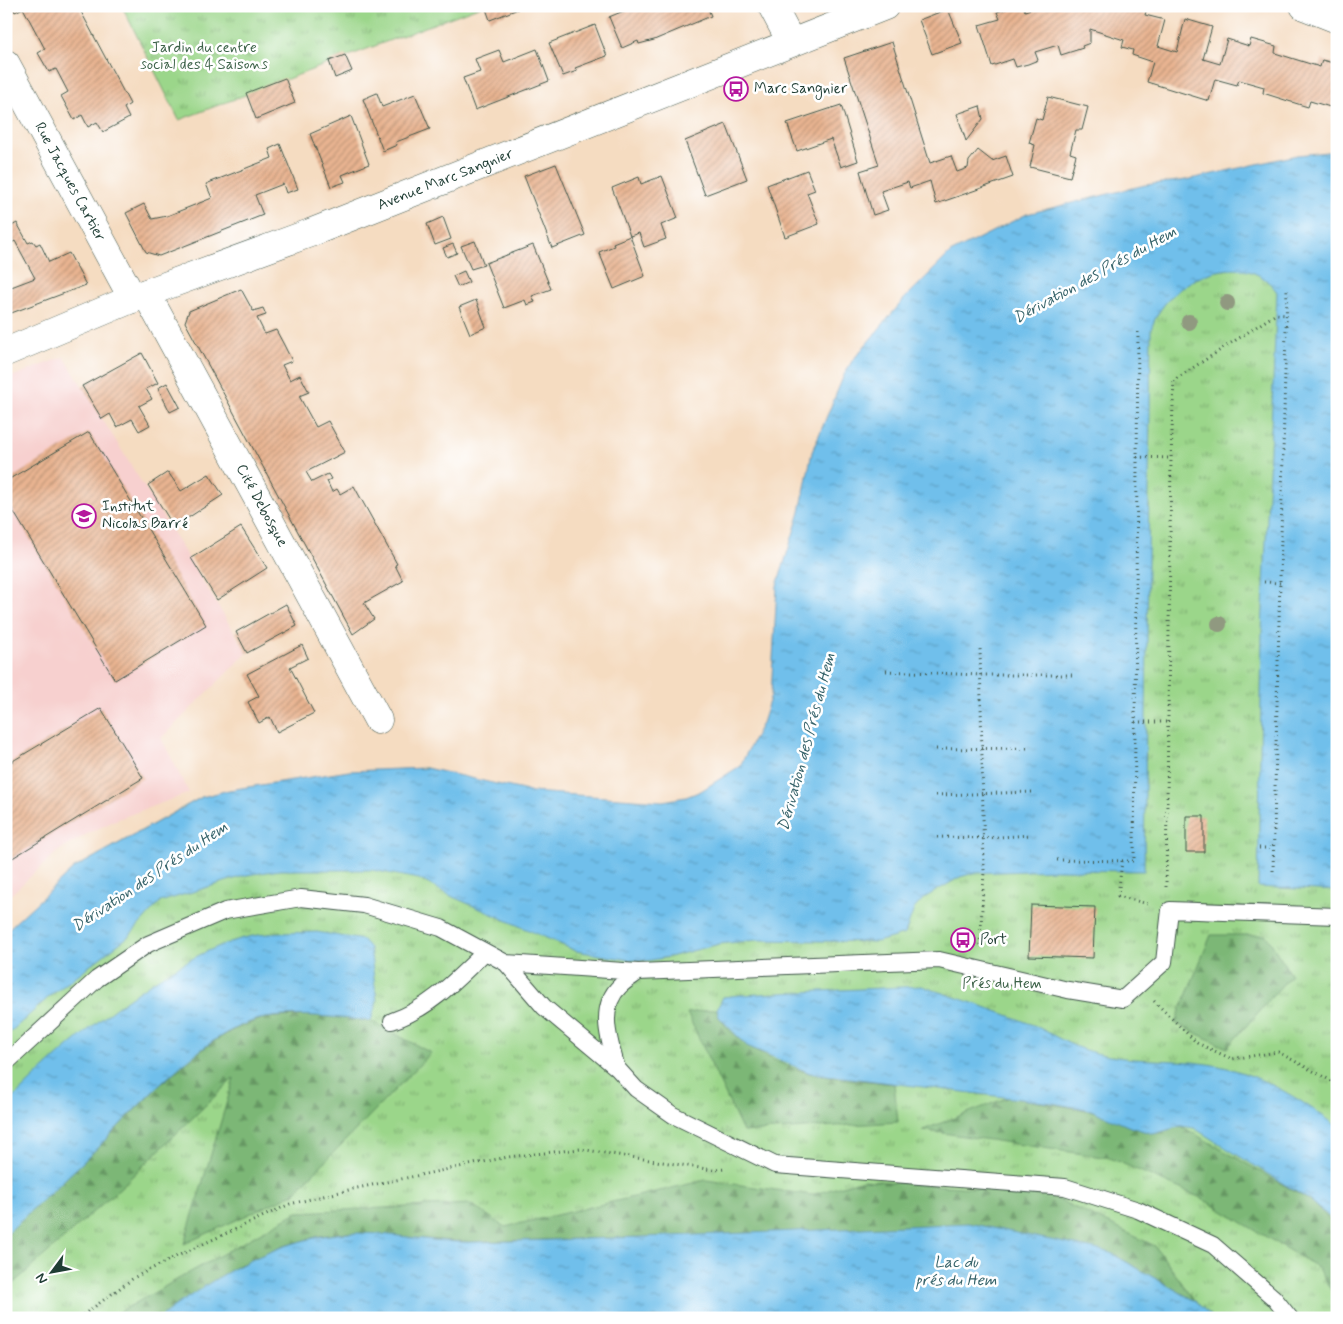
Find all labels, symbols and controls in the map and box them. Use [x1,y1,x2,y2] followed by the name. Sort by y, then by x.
[140,38,268,75] park label: Jardin du centre social des 4 Saisons
[723,76,749,102] bus stop icon: Marc Sangnier
[754,79,848,100] place label: Marc Sangnier
[29,119,110,245] street label: Rue Jacques Cartier
[375,144,517,215] street label: Avenue Marc Sangnier
[1010,221,1181,329] water label: Dérivation des Prés du Hem
[231,461,292,551] street label: Cité Debosque
[102,497,188,534] place label: Institut Nicolas Barré
[71,503,97,529] school or university icon: Institut Nicolas Barré
[773,650,841,833] water label: Dérivation des Prés du Hem
[68,817,232,937] water label: Dérivation des Prés du Hem
[950,927,976,953] bus stop icon: Port
[980,930,1007,950] place label: Port
[962,974,1042,994] park label: Prés du Hem
[28,1246,78,1296] north arrow
[915,1252,997,1291] water label: Lac du prés du Hem
[32,1270,52,1287] text: N

